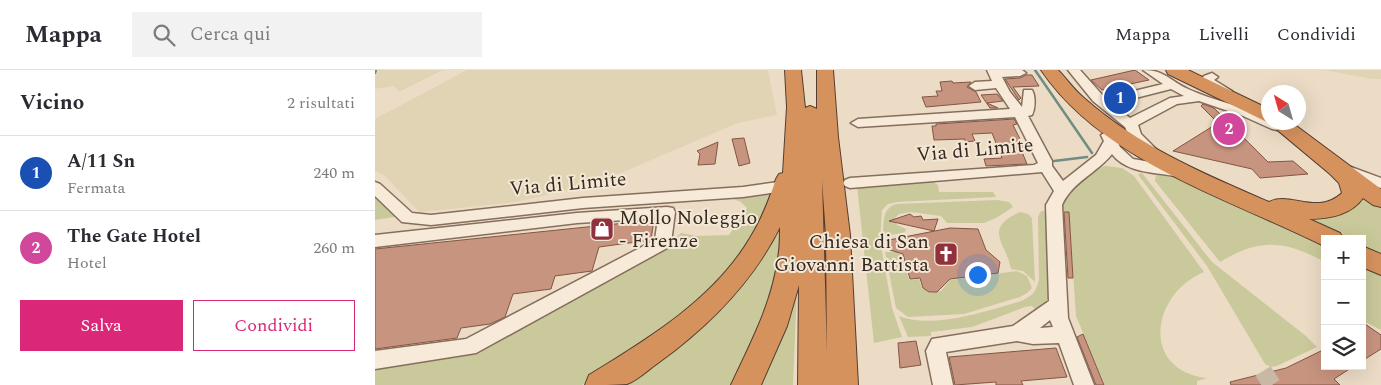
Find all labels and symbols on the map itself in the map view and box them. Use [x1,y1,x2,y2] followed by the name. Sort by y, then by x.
[1104,79,1136,117] pin: 1
[1261,85,1306,130] north arrow
[1213,110,1245,148] pin: 2
[915,130,1035,170] street label: Via di Limite
[508,164,628,204] street label: Via di Limite
[619,203,757,256] place label: Mollo Noleggio - Firenze
[589,216,615,242] shop icon: Mollo Noleggio - Firenze
[774,227,929,280] place label: Chiesa di San Giovanni Battista
[933,241,959,267] church icon: Chiesa di San Giovanni Battista
[965,262,991,288] your location

